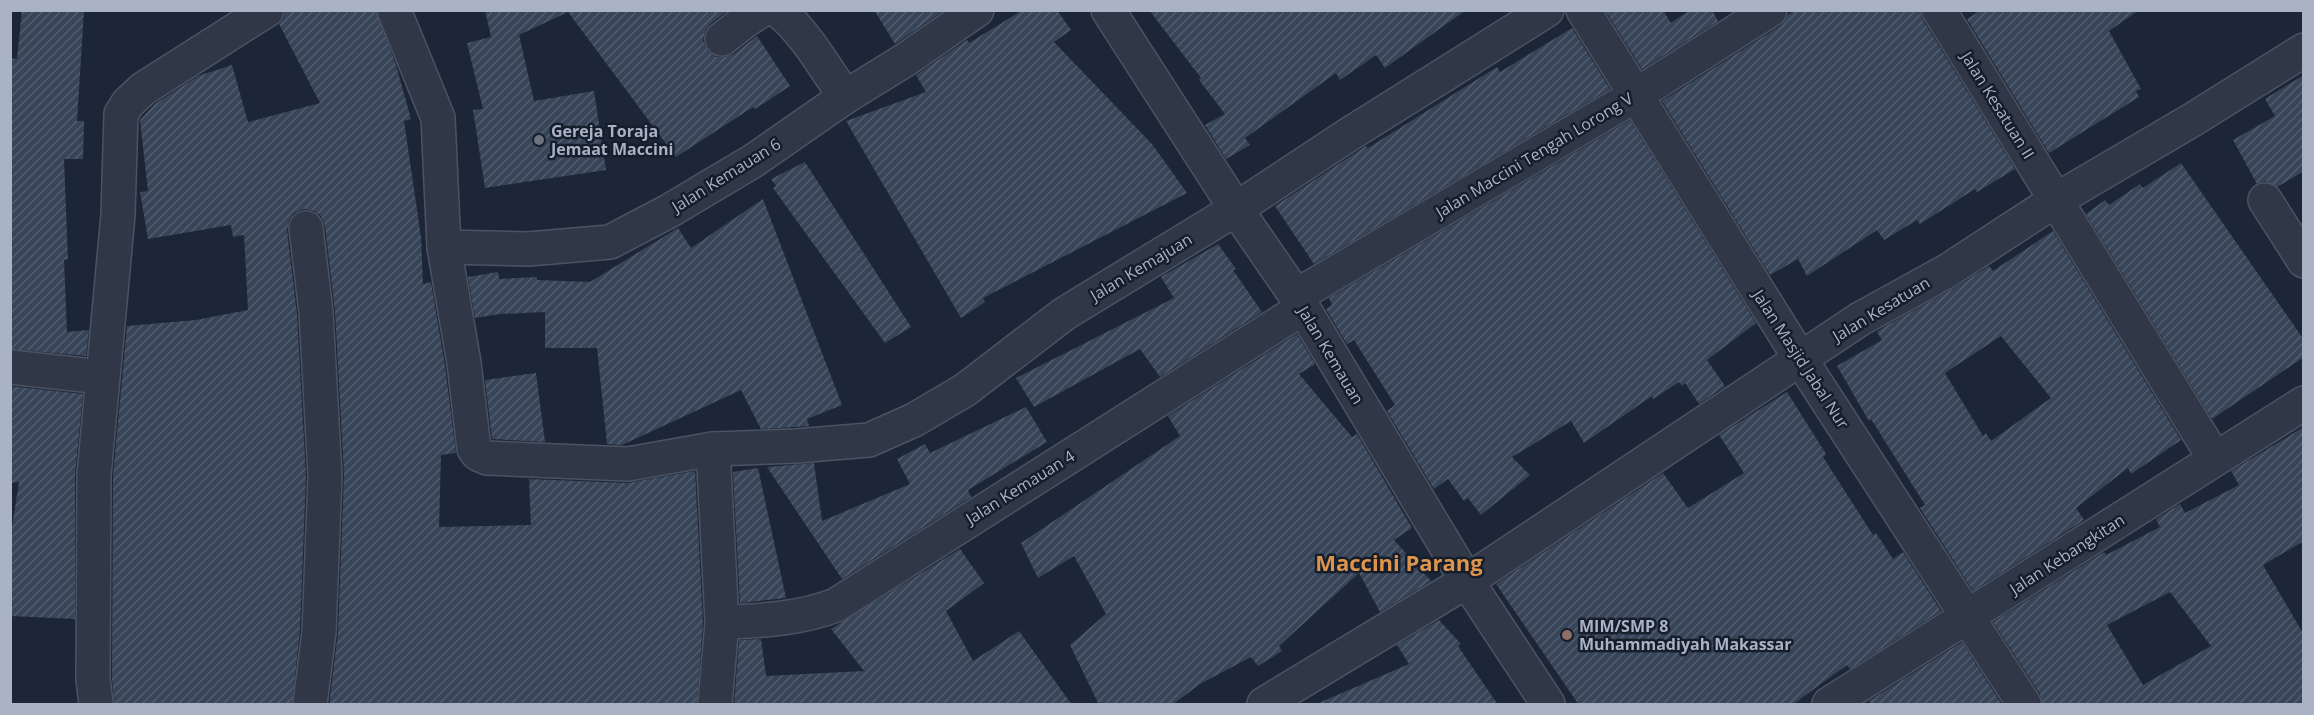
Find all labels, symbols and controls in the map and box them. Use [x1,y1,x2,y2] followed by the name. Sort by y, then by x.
[1955,45,2040,163] street label: Jalan Kesatuan II
[1430,87,1637,224] street label: Jalan Maccini Tengah Lorong V
[549,120,673,160] place label: Gereja Toraja Jemaat Maccini
[532,133,546,147] marker: Gereja Toraja Jemaat Maccini
[666,133,785,218] street label: Jalan Kemauan 6
[1084,228,1196,307] street label: Jalan Kemajuan
[1827,271,1934,348] street label: Jalan Kesatuan
[1747,284,1854,433] street label: Jalan Masjid Jabal Nur
[1292,300,1369,408] street label: Jalan Kemauan
[960,445,1079,530] street label: Jalan Kemauan 4
[2004,509,2129,601] street label: Jalan Kebangkitan
[1315,547,1483,577] district label: Maccini Parang
[1579,615,1791,655] place label: MIM/SMP 8 Muhammadiyah Makassar
[1560,628,1574,642] marker: MIM/SMP 8 Muhammadiyah Makassar

